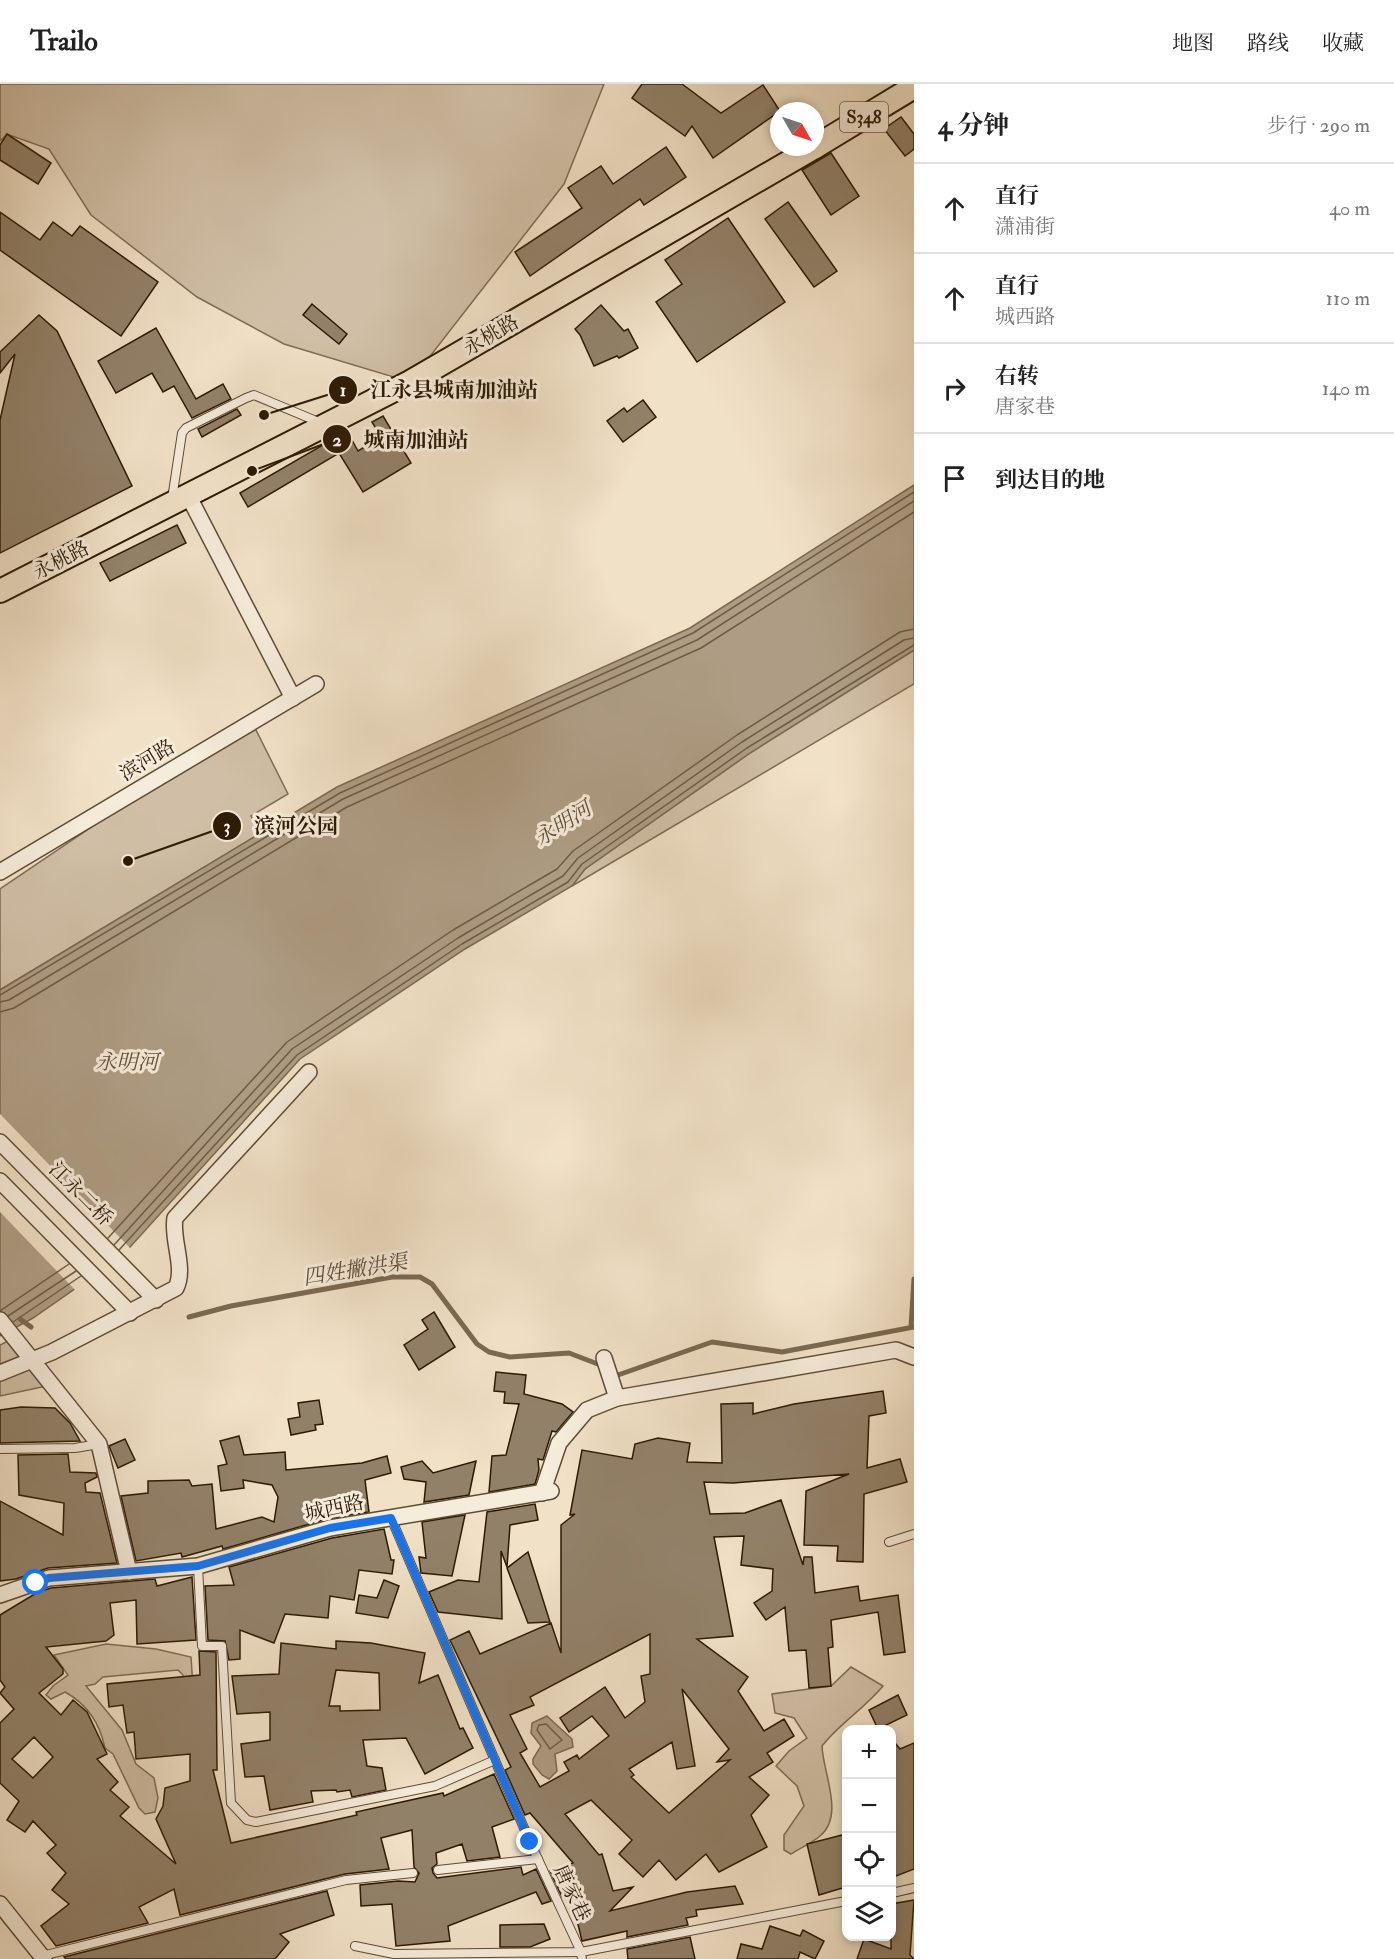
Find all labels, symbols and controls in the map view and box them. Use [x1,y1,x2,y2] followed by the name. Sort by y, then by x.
[30,24,98,59] text: Trailo
[1172,30,1214,57] text: 地图
[1247,30,1289,57] text: 路线
[1322,30,1364,57] text: 收藏
[770,102,824,156] north arrow
[840,102,888,132] road number: S348
[938,110,1010,142] text: 4 分钟
[1267,113,1370,138] text: 步行 · 290 m
[995,182,1039,210] text: 直行
[938,192,971,225] icon: ahead
[1329,196,1370,221] text: 40 m
[995,214,1055,239] text: 潇浦街
[995,272,1039,300] text: 直行
[938,282,971,315] icon: ahead
[1326,286,1370,311] text: 110 m
[995,304,1055,329] text: 城西路
[459,309,523,361] street label: 永桃路
[995,362,1039,390] text: 右转
[328,370,550,409] callout: 江永县城南加油站
[938,372,971,405] icon: right
[1322,376,1370,401] text: 140 m
[370,377,538,404] text: 江永县城南加油站
[340,379,346,402] text: 1
[995,394,1055,419] text: 唐家巷
[322,420,481,459] callout: 城南加油站
[364,427,469,454] text: 城南加油站
[332,429,342,452] text: 2
[938,462,971,495] icon: arrive
[995,466,1105,494] text: 到达目的地
[29,535,93,585] street label: 永桃路
[115,734,179,786] street label: 滨河路
[529,793,600,852] water label: 永明河
[212,807,350,846] callout: 滨河公园
[254,813,338,840] text: 滨河公园
[224,815,231,838] text: 3
[96,1049,162,1076] water label: 永明河
[44,1157,118,1231] street label: 江永二桥
[301,1248,412,1292] water label: 四姓撇洪渠
[302,1490,366,1526] street label: 城西路
[22,1569,48,1595] route start
[842,1725,896,1941] map controls
[842,1725,896,1779] button: +
[842,1779,896,1833] button: −
[516,1828,542,1854] route end
[842,1833,896,1887] button: locate
[548,1861,596,1925] street label: 唐家巷
[842,1887,896,1941] button: layers

